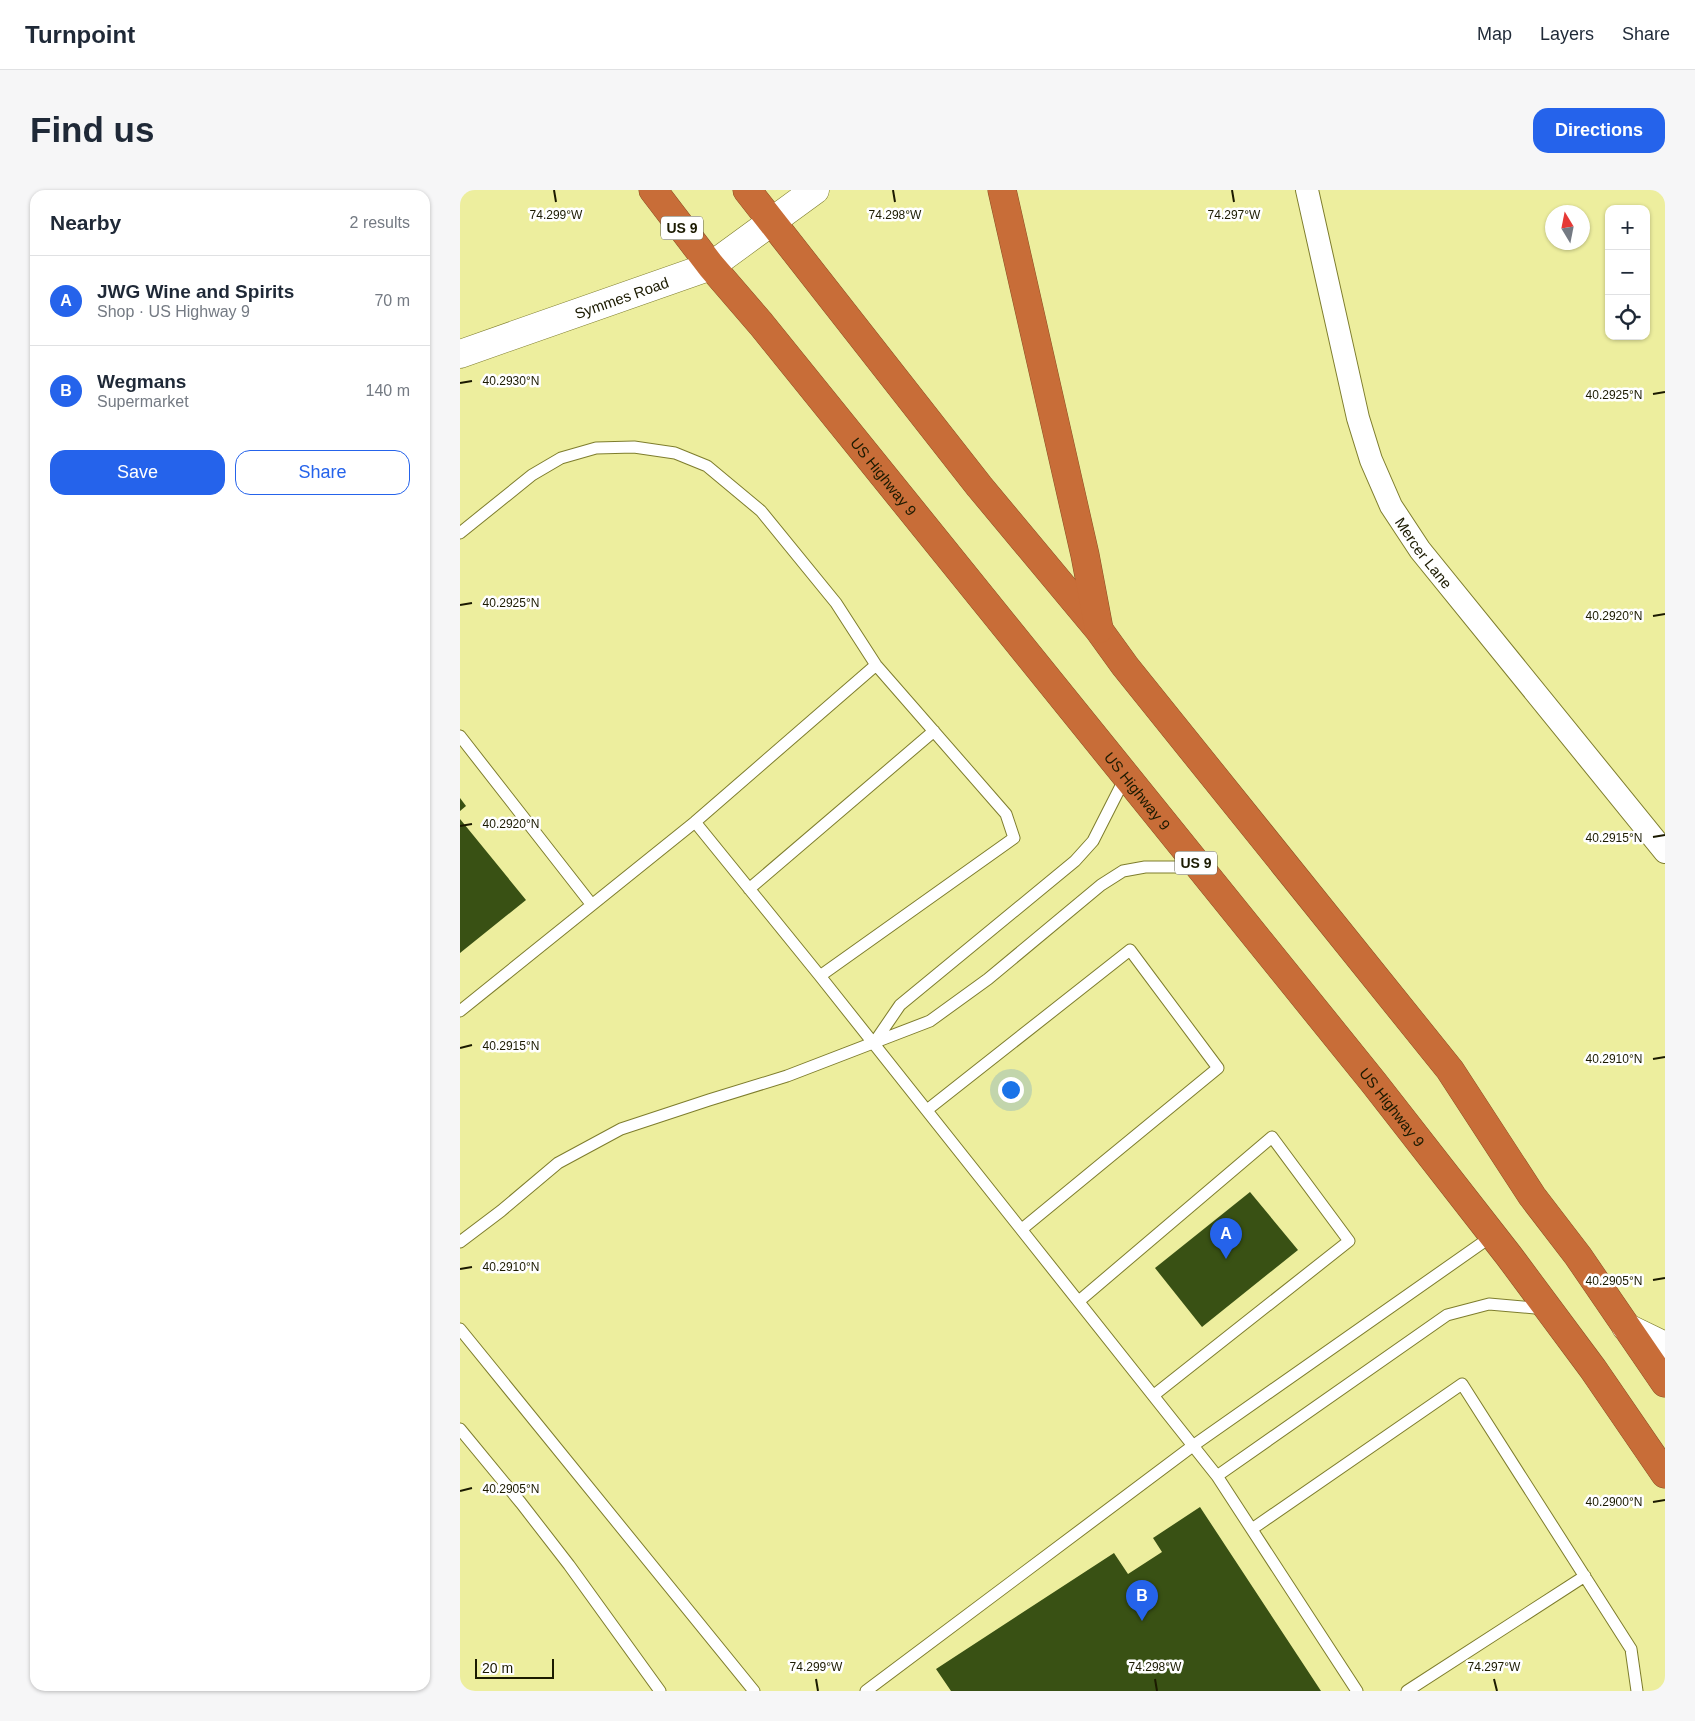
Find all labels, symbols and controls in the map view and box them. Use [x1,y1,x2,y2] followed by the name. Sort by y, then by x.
[25,21,135,48] text: Turnpoint
[1477,24,1512,44] text: Map
[1540,24,1594,44] text: Layers
[1622,24,1670,44] text: Share
[1533,108,1665,153] button: Directions
[30,110,154,149] text: Find us
[1545,205,1590,250] north arrow
[1605,205,1650,340] map controls
[1605,205,1650,250] button: +
[530,208,583,222] text: 74.299°W
[869,208,922,222] text: 74.298°W
[1208,208,1261,222] text: 74.297°W
[50,211,121,234] text: Nearby
[350,214,410,231] text: 2 results
[661,216,703,239] road number: US 9
[1605,250,1650,295] button: −
[572,273,671,322] street label: Symmes Road
[97,281,294,302] text: JWG Wine and Spirits
[60,292,72,309] text: A
[374,292,410,309] text: 70 m
[1605,295,1650,340] button: locate
[97,303,250,320] text: Shop · US Highway 9
[97,371,186,392] text: Wegmans
[483,374,539,388] text: 40.2930°N
[60,382,72,399] text: B
[366,382,410,399] text: 140 m
[1586,388,1642,402] text: 40.2925°N
[97,393,189,410] text: Supermarket
[848,434,921,519] street label: US Highway 9
[50,450,225,495] button: Save
[235,450,410,495] button: Share
[1392,514,1456,592] street label: Mercer Lane
[483,596,539,610] text: 40.2925°N
[1586,609,1642,623] text: 40.2920°N
[1101,748,1174,833] street label: US Highway 9
[483,817,539,831] text: 40.2920°N
[1586,831,1642,845] text: 40.2915°N
[1175,851,1217,874] road number: US 9
[483,1039,539,1053] text: 40.2915°N
[1586,1052,1642,1066] text: 40.2910°N
[1356,1064,1429,1150] street label: US Highway 9
[998,1077,1024,1103] your location
[1210,1218,1242,1259] pin: A
[483,1260,539,1274] text: 40.2910°N
[1586,1274,1642,1288] text: 40.2905°N
[483,1482,539,1496] text: 40.2905°N
[1586,1495,1642,1509] text: 40.2900°N
[1126,1580,1158,1621] pin: B
[475,1656,554,1679] scale bar
[482,1660,513,1676] text: 20 m
[790,1660,843,1674] text: 74.299°W
[1129,1660,1182,1674] text: 74.298°W
[1468,1660,1521,1674] text: 74.297°W

